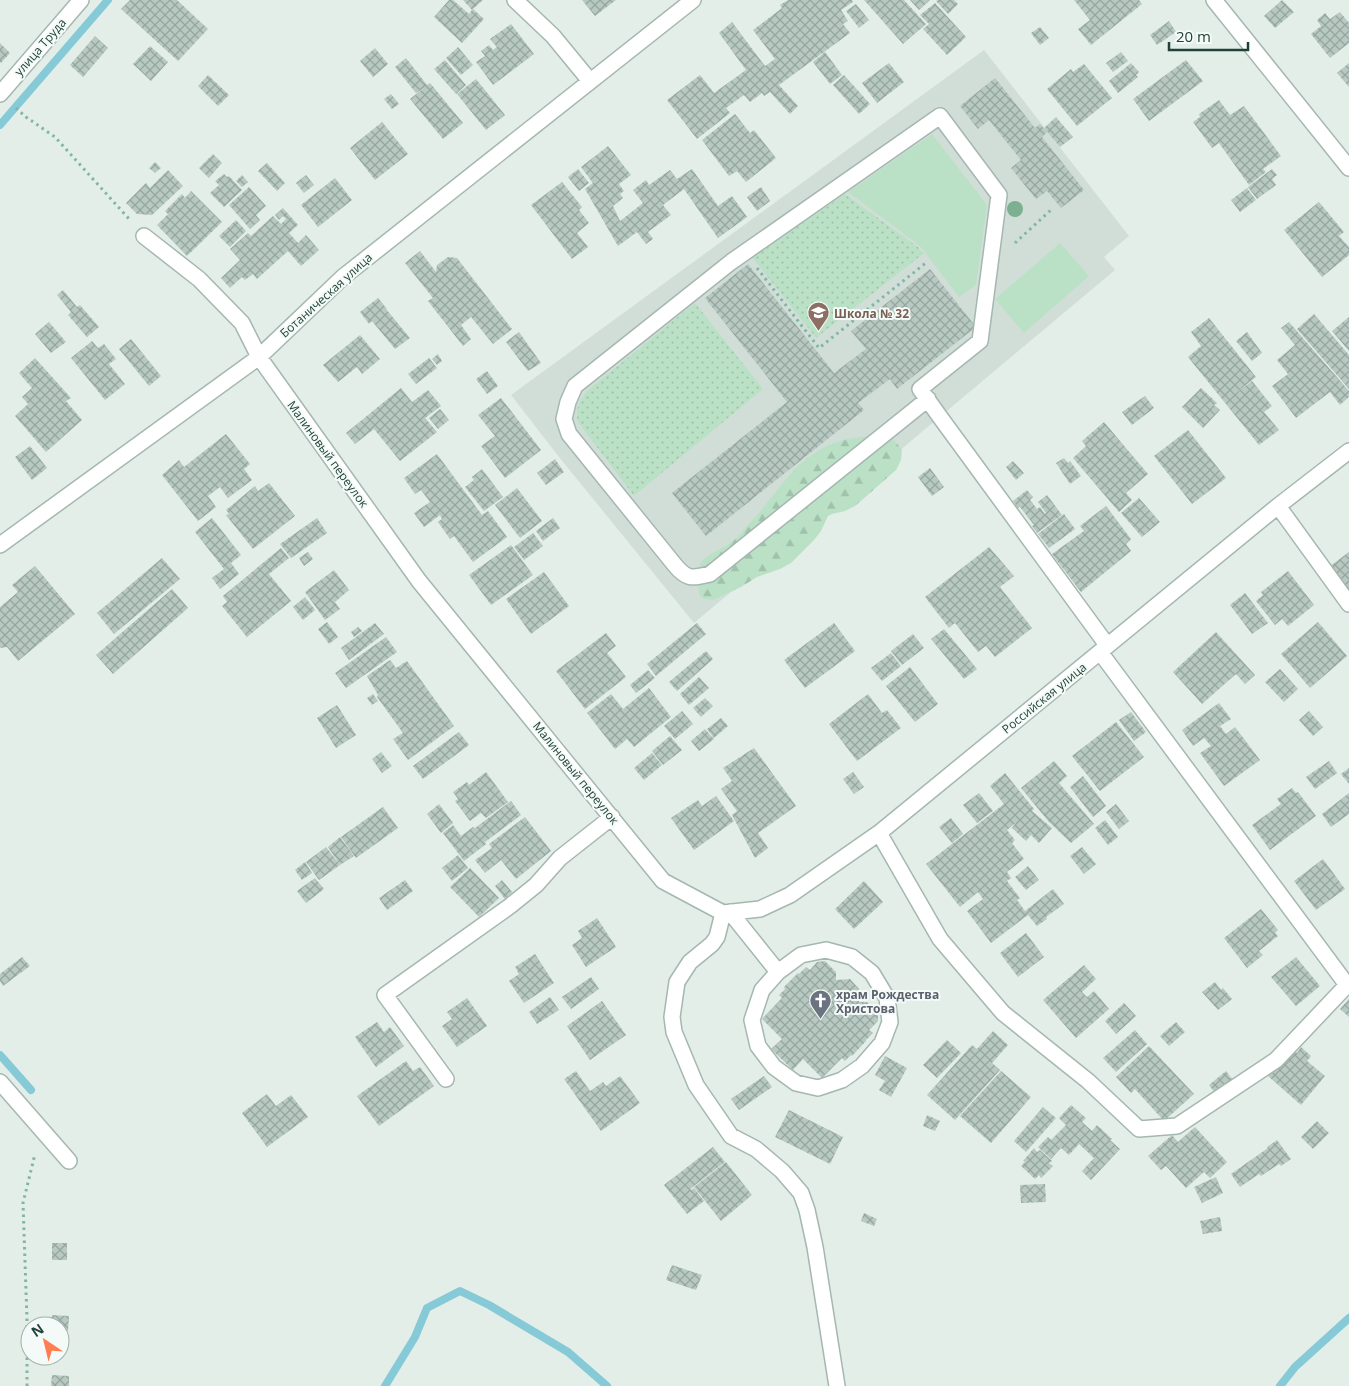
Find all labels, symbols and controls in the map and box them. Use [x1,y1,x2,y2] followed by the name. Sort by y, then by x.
[10,15,70,79] street label: улица Труда
[1169,20,1248,52] scale bar
[1176,26,1211,46] text: 20 m
[276,249,376,341] street label: Ботаническая улица
[806,301,830,332] school or university icon: Школа № 32
[834,305,909,322] place label: Школа № 32
[283,397,373,511] street label: Малиновый переулок
[998,659,1090,737] street label: Российская улица
[529,718,623,829] street label: Малиновый переулок
[836,986,939,1017] place label: храм Рождества Христова
[808,989,832,1020] church icon: храм Рождества Христова
[20,1316,70,1366] north arrow
[27,1319,47,1341] text: N

